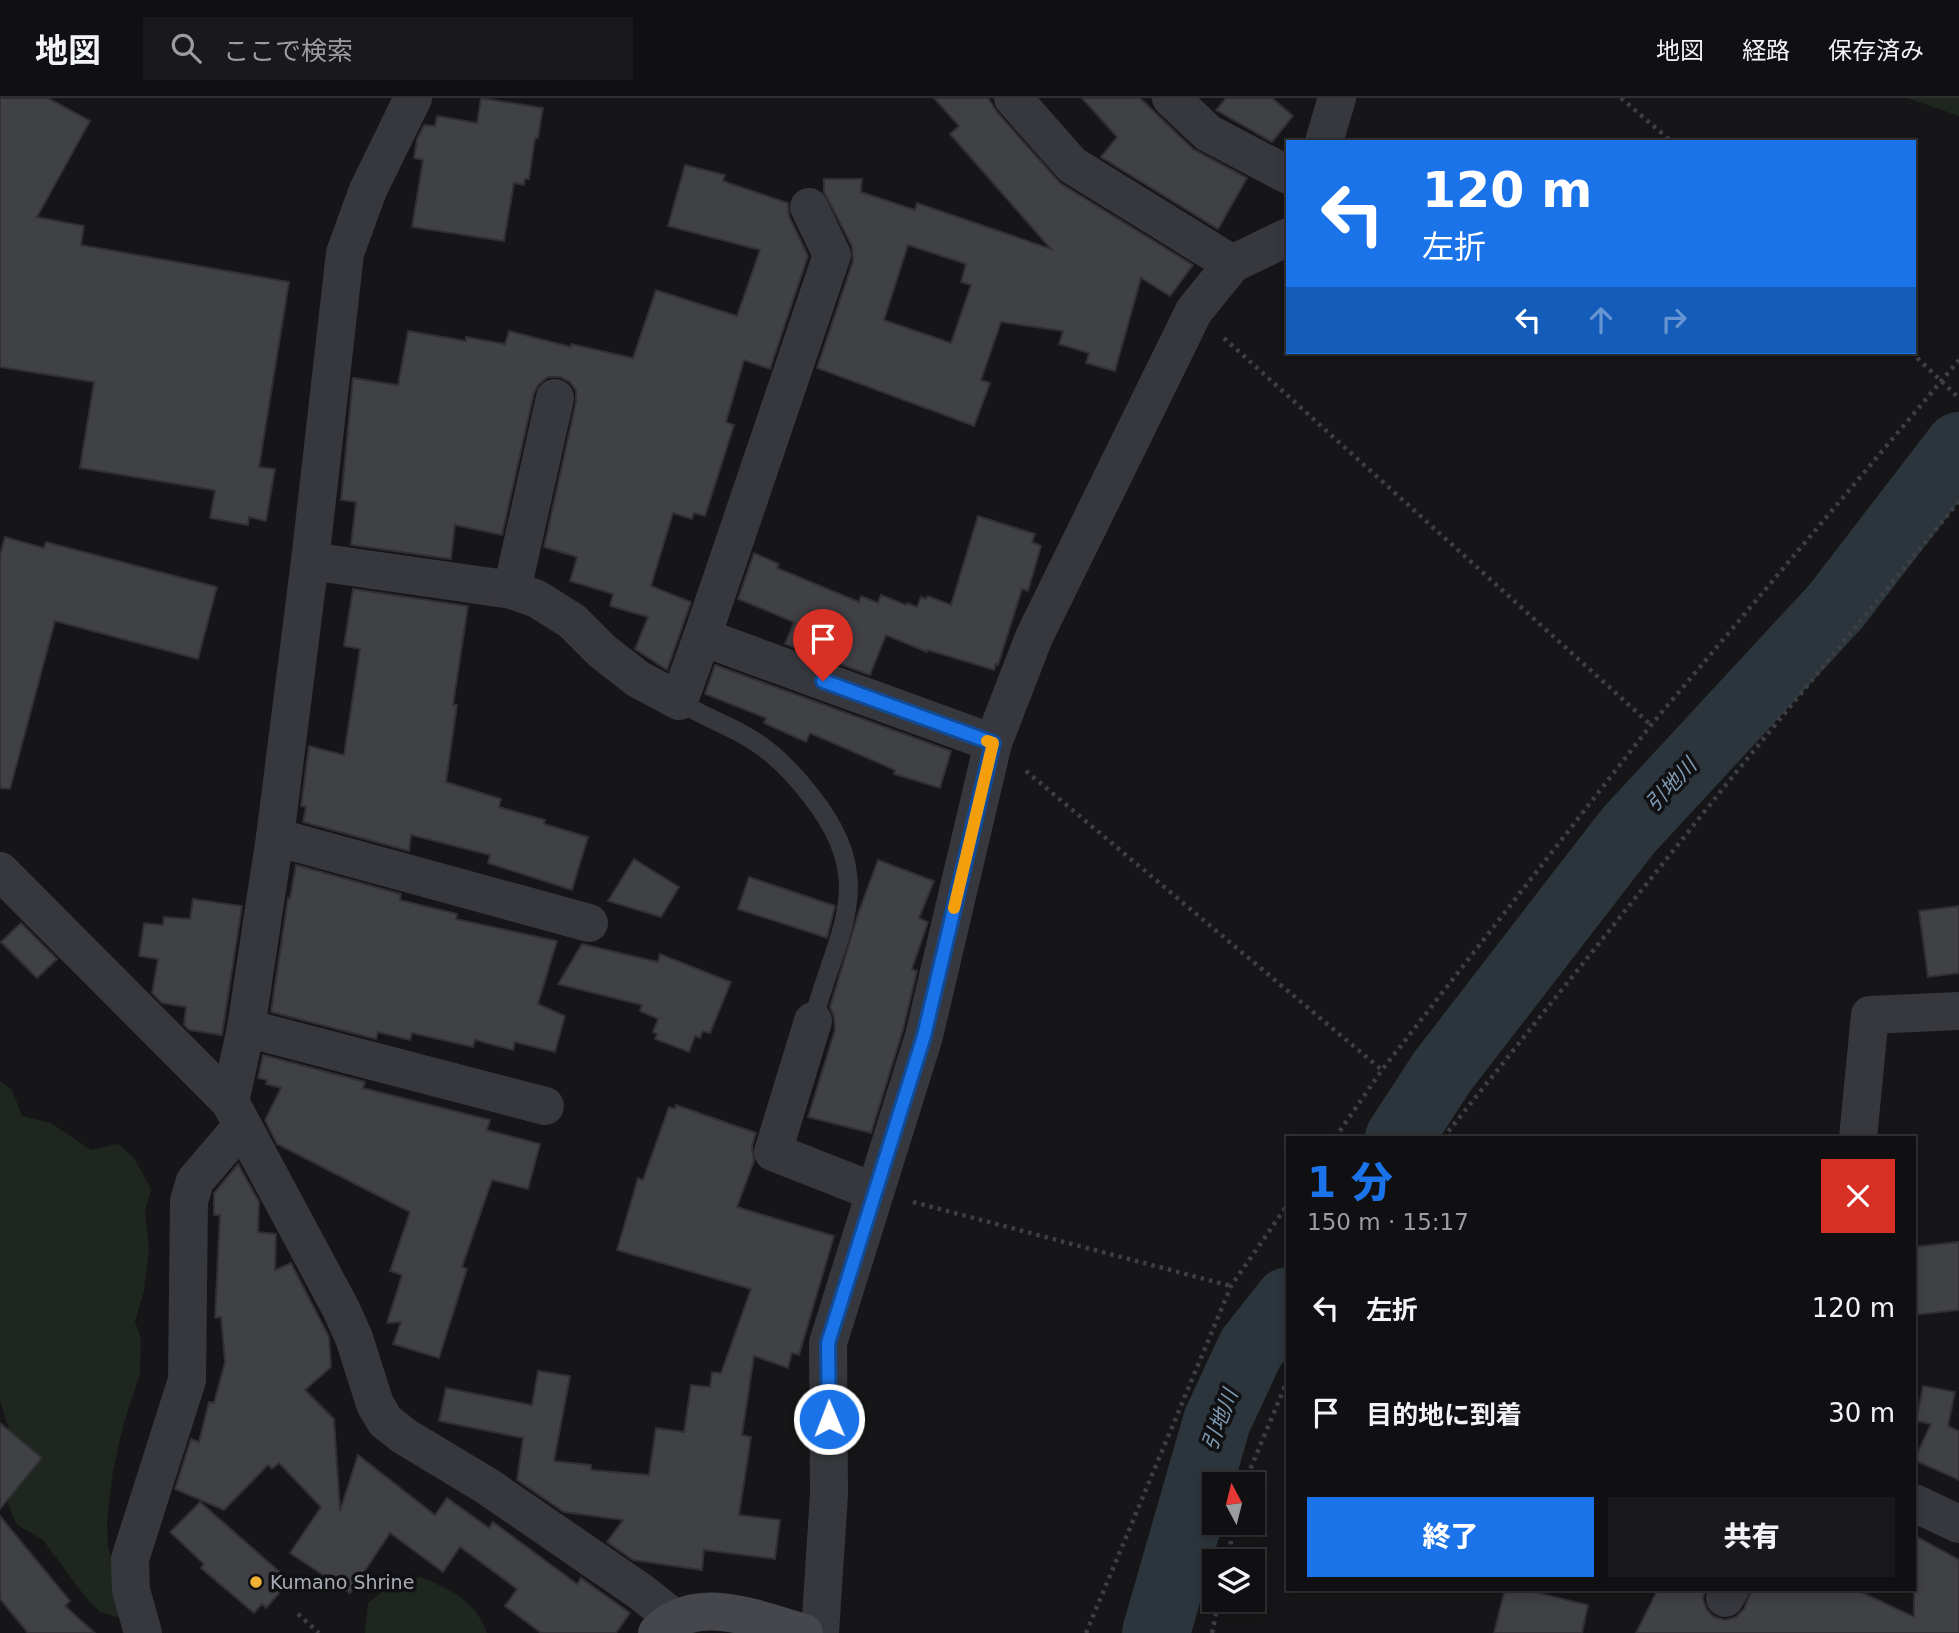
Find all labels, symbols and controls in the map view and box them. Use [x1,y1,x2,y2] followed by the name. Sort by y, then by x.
[143,17,633,80] search box
[167,29,205,67] icon: search
[35,31,101,70] text: 地図
[223,36,353,66] text: ここで検索
[1656,37,1704,65] text: 地図
[1742,37,1790,65] text: 経路
[1828,37,1924,65] text: 保存済み
[1422,162,1592,219] text: 120 m
[1307,168,1398,259] icon: left
[1422,228,1486,266] text: 左折
[1509,301,1547,339] icon: left
[1582,301,1620,339] icon: ahead
[1655,301,1693,339] icon: right
[793,609,853,681] pin
[804,620,842,658] icon: arrive
[1641,752,1703,816] water label: 引地川
[1307,1158,1393,1207] text: 1 分
[1821,1159,1895,1233] button: close
[1307,1209,1469,1235] text: 150 m · 15:17
[1307,1289,1345,1327] icon: left
[1812,1293,1895,1323] text: 120 m
[1366,1295,1418,1325] text: 左折
[792,1382,866,1456] position arrow
[1198,1384,1243,1454] water label: 引地川
[1307,1394,1345,1432] icon: arrive
[1828,1398,1895,1428] text: 30 m
[1366,1400,1522,1430] text: 目的地に到着
[1202,1472,1265,1535] north arrow
[1202,1472,1265,1612] map controls
[1307,1497,1594,1577] button: 終了
[1608,1497,1895,1577] button: 共有
[1202,1549,1265,1612] button: layers
[270,1571,414,1593] place label: Kumano Shrine
[248,1574,264,1590] marker: Kumano Shrine

